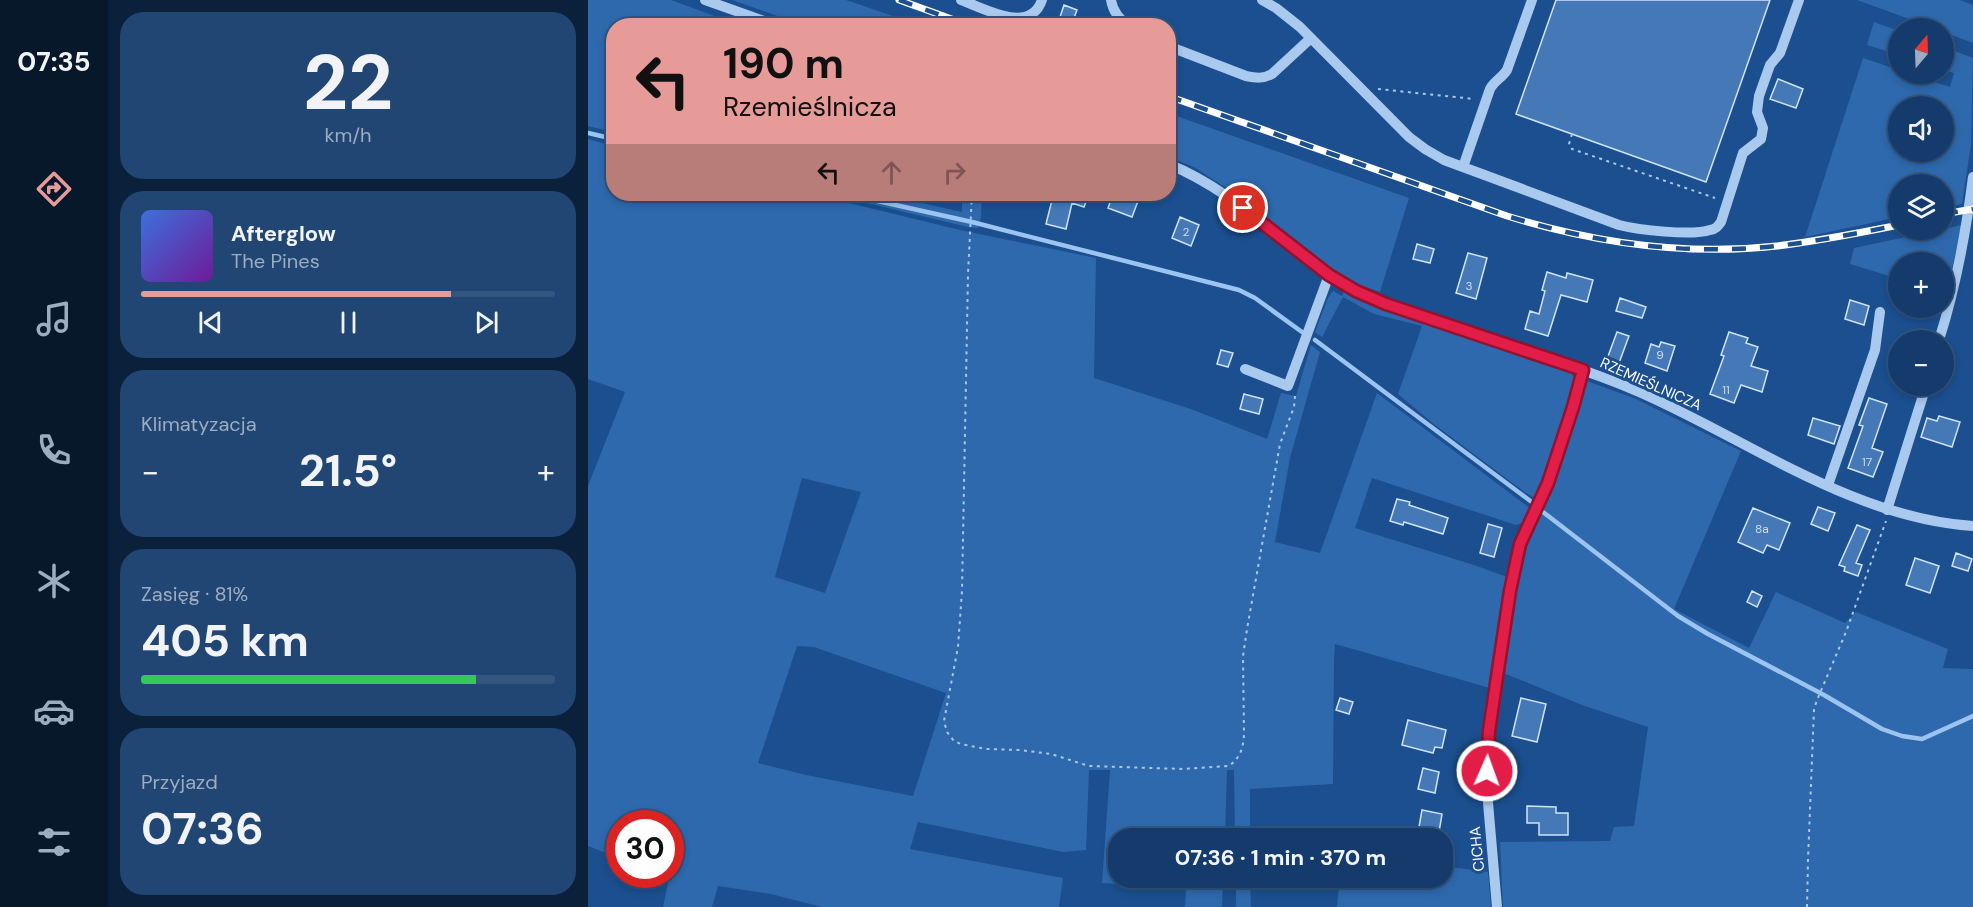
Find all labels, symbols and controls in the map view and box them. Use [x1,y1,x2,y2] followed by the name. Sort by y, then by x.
[1888,18,1954,84] north arrow
[1888,18,1954,396] map controls
[303,32,393,133] text: 22
[723,36,844,91] text: 190 m
[624,42,702,120] icon: left
[17,44,91,79] text: 07:35
[723,89,897,124] text: Rzemieślnicza
[1888,96,1954,162] button: sound
[324,122,372,148] text: km/h
[812,156,845,189] icon: left
[875,156,908,189] icon: ahead
[938,156,971,189] icon: right
[33,168,75,210] icon: directions
[1888,174,1954,240] button: layers
[1217,182,1268,233] pin
[1226,191,1259,224] icon: arrive
[231,219,336,248] text: Afterglow
[1183,224,1190,240] house number: 2
[231,248,320,274] text: The Pines
[1888,252,1954,318] button: +
[1465,278,1473,294] house number: 3
[33,298,75,340] icon: music
[194,306,227,339] icon: previous
[332,306,365,339] icon: pause
[470,306,503,339] icon: next
[1888,330,1954,396] button: −
[1656,347,1664,363] house number: 9
[1597,353,1705,415] street label: RZEMIEŚLNICZA
[1722,382,1730,398] house number: 11
[141,411,257,437] text: Klimatyzacja
[33,429,75,471] icon: phone
[299,441,397,500] text: 21.5°
[141,450,159,493] text: −
[537,450,555,493] text: +
[1862,454,1872,470] house number: 17
[1755,521,1769,537] house number: 8a
[33,560,75,602] icon: climate
[141,581,248,607] text: Zasięg · 81%
[141,611,309,670] text: 405 km
[33,690,75,732] icon: car
[1455,739,1519,803] position arrow
[141,769,218,795] text: Przyjazd
[141,799,264,858] text: 07:36
[606,810,684,888] speed limit sign: 30
[33,821,75,863] icon: filters
[1465,825,1489,873] street label: CICHA
[1175,843,1386,872] text: 07:36 · 1 min · 370 m

